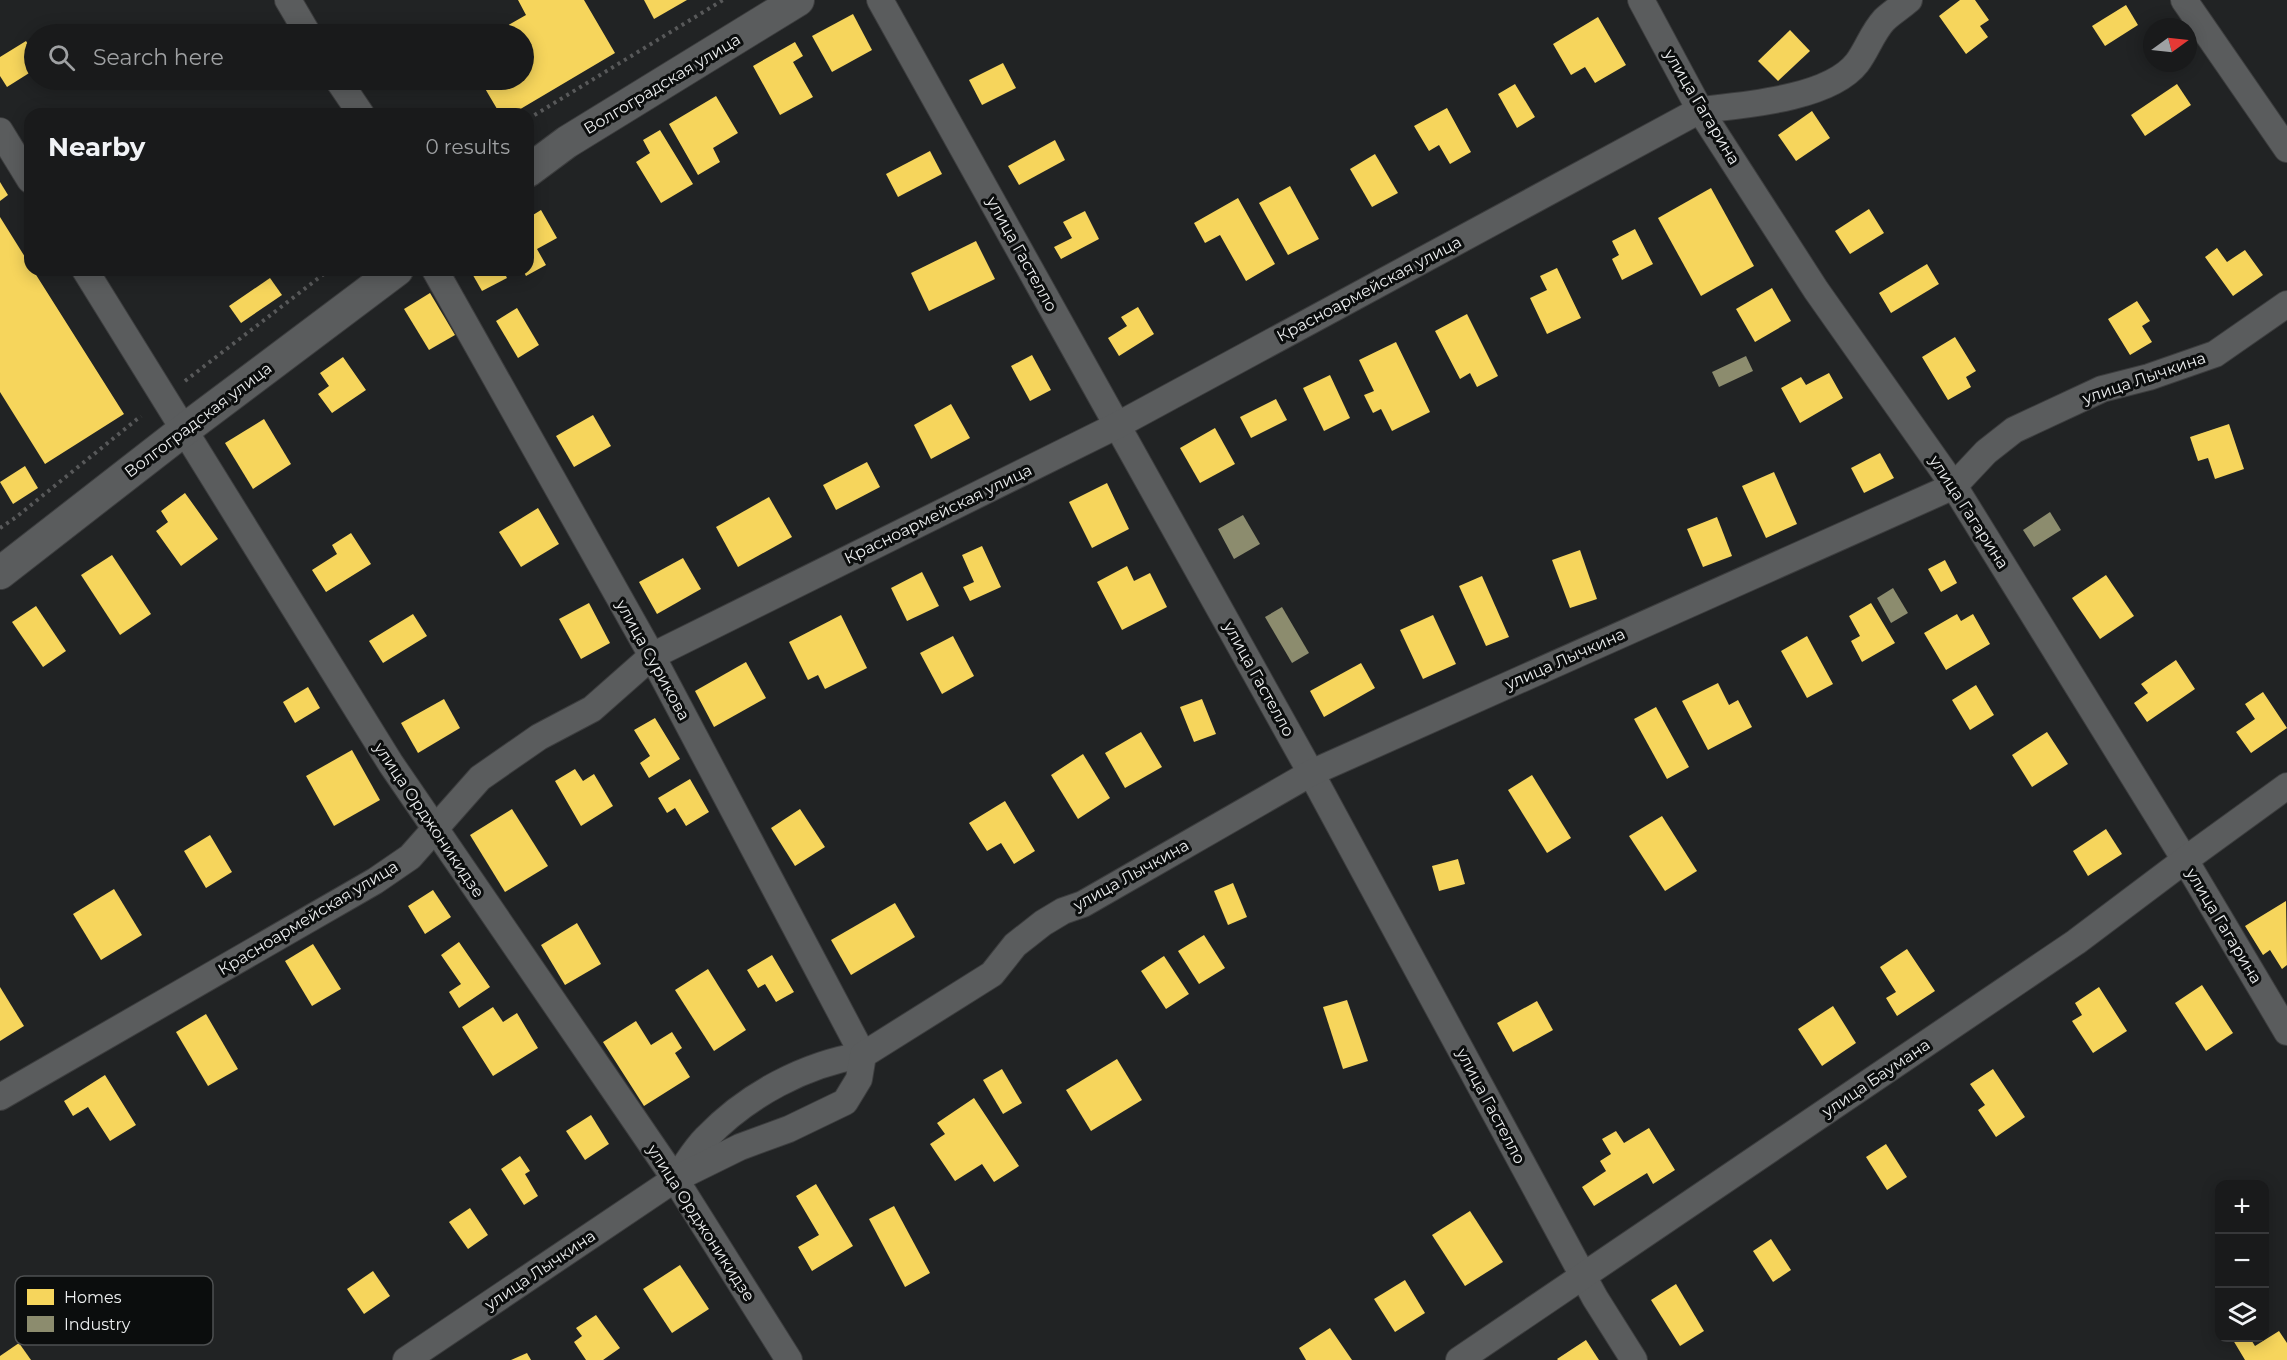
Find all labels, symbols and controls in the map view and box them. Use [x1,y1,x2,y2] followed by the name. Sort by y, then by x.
[2143,18,2197,72] north arrow
[24,24,534,90] search box
[580,30,744,138] street label: Волгоградская улица
[45,41,78,74] icon: search
[93,44,224,71] text: Search here
[1660,45,1744,168] street label: улица Гагарина
[48,131,145,163] text: Nearby
[425,135,510,159] text: 0 results
[982,192,1061,315] street label: улица Гастелло
[1273,232,1465,346] street label: Красноармейская улица
[2079,348,2208,408] street label: улица Лычкина
[121,358,275,482] street label: Волгоградская улица
[1925,451,2013,572] street label: улица Гагарина
[841,460,1035,568] street label: Красноармейская улица
[612,596,694,724] street label: улица Сурикова
[1219,617,1298,740] street label: улица Гастелло
[1501,624,1628,694] street label: улица Лычкина
[369,738,488,901] street label: улица Орджоникидзе
[1069,835,1192,915] street label: улица Лычкина
[215,857,401,979] street label: Красноармейская улица
[2182,864,2266,987] street label: улица Гагарина
[1818,1035,1934,1122] street label: улица Баумана
[1452,1044,1530,1167] street label: улица Гастелло
[643,1140,759,1305] street label: улица Орджоникидзе
[2215,1180,2269,1342] map controls
[2215,1180,2269,1234] button: +
[480,1226,599,1315] street label: улица Лычкина
[2215,1234,2269,1288] button: −
[15,1276,213,1345] legend
[64,1288,122,1307] text: Homes
[2215,1288,2269,1342] button: layers
[64,1315,131,1334] text: Industry

